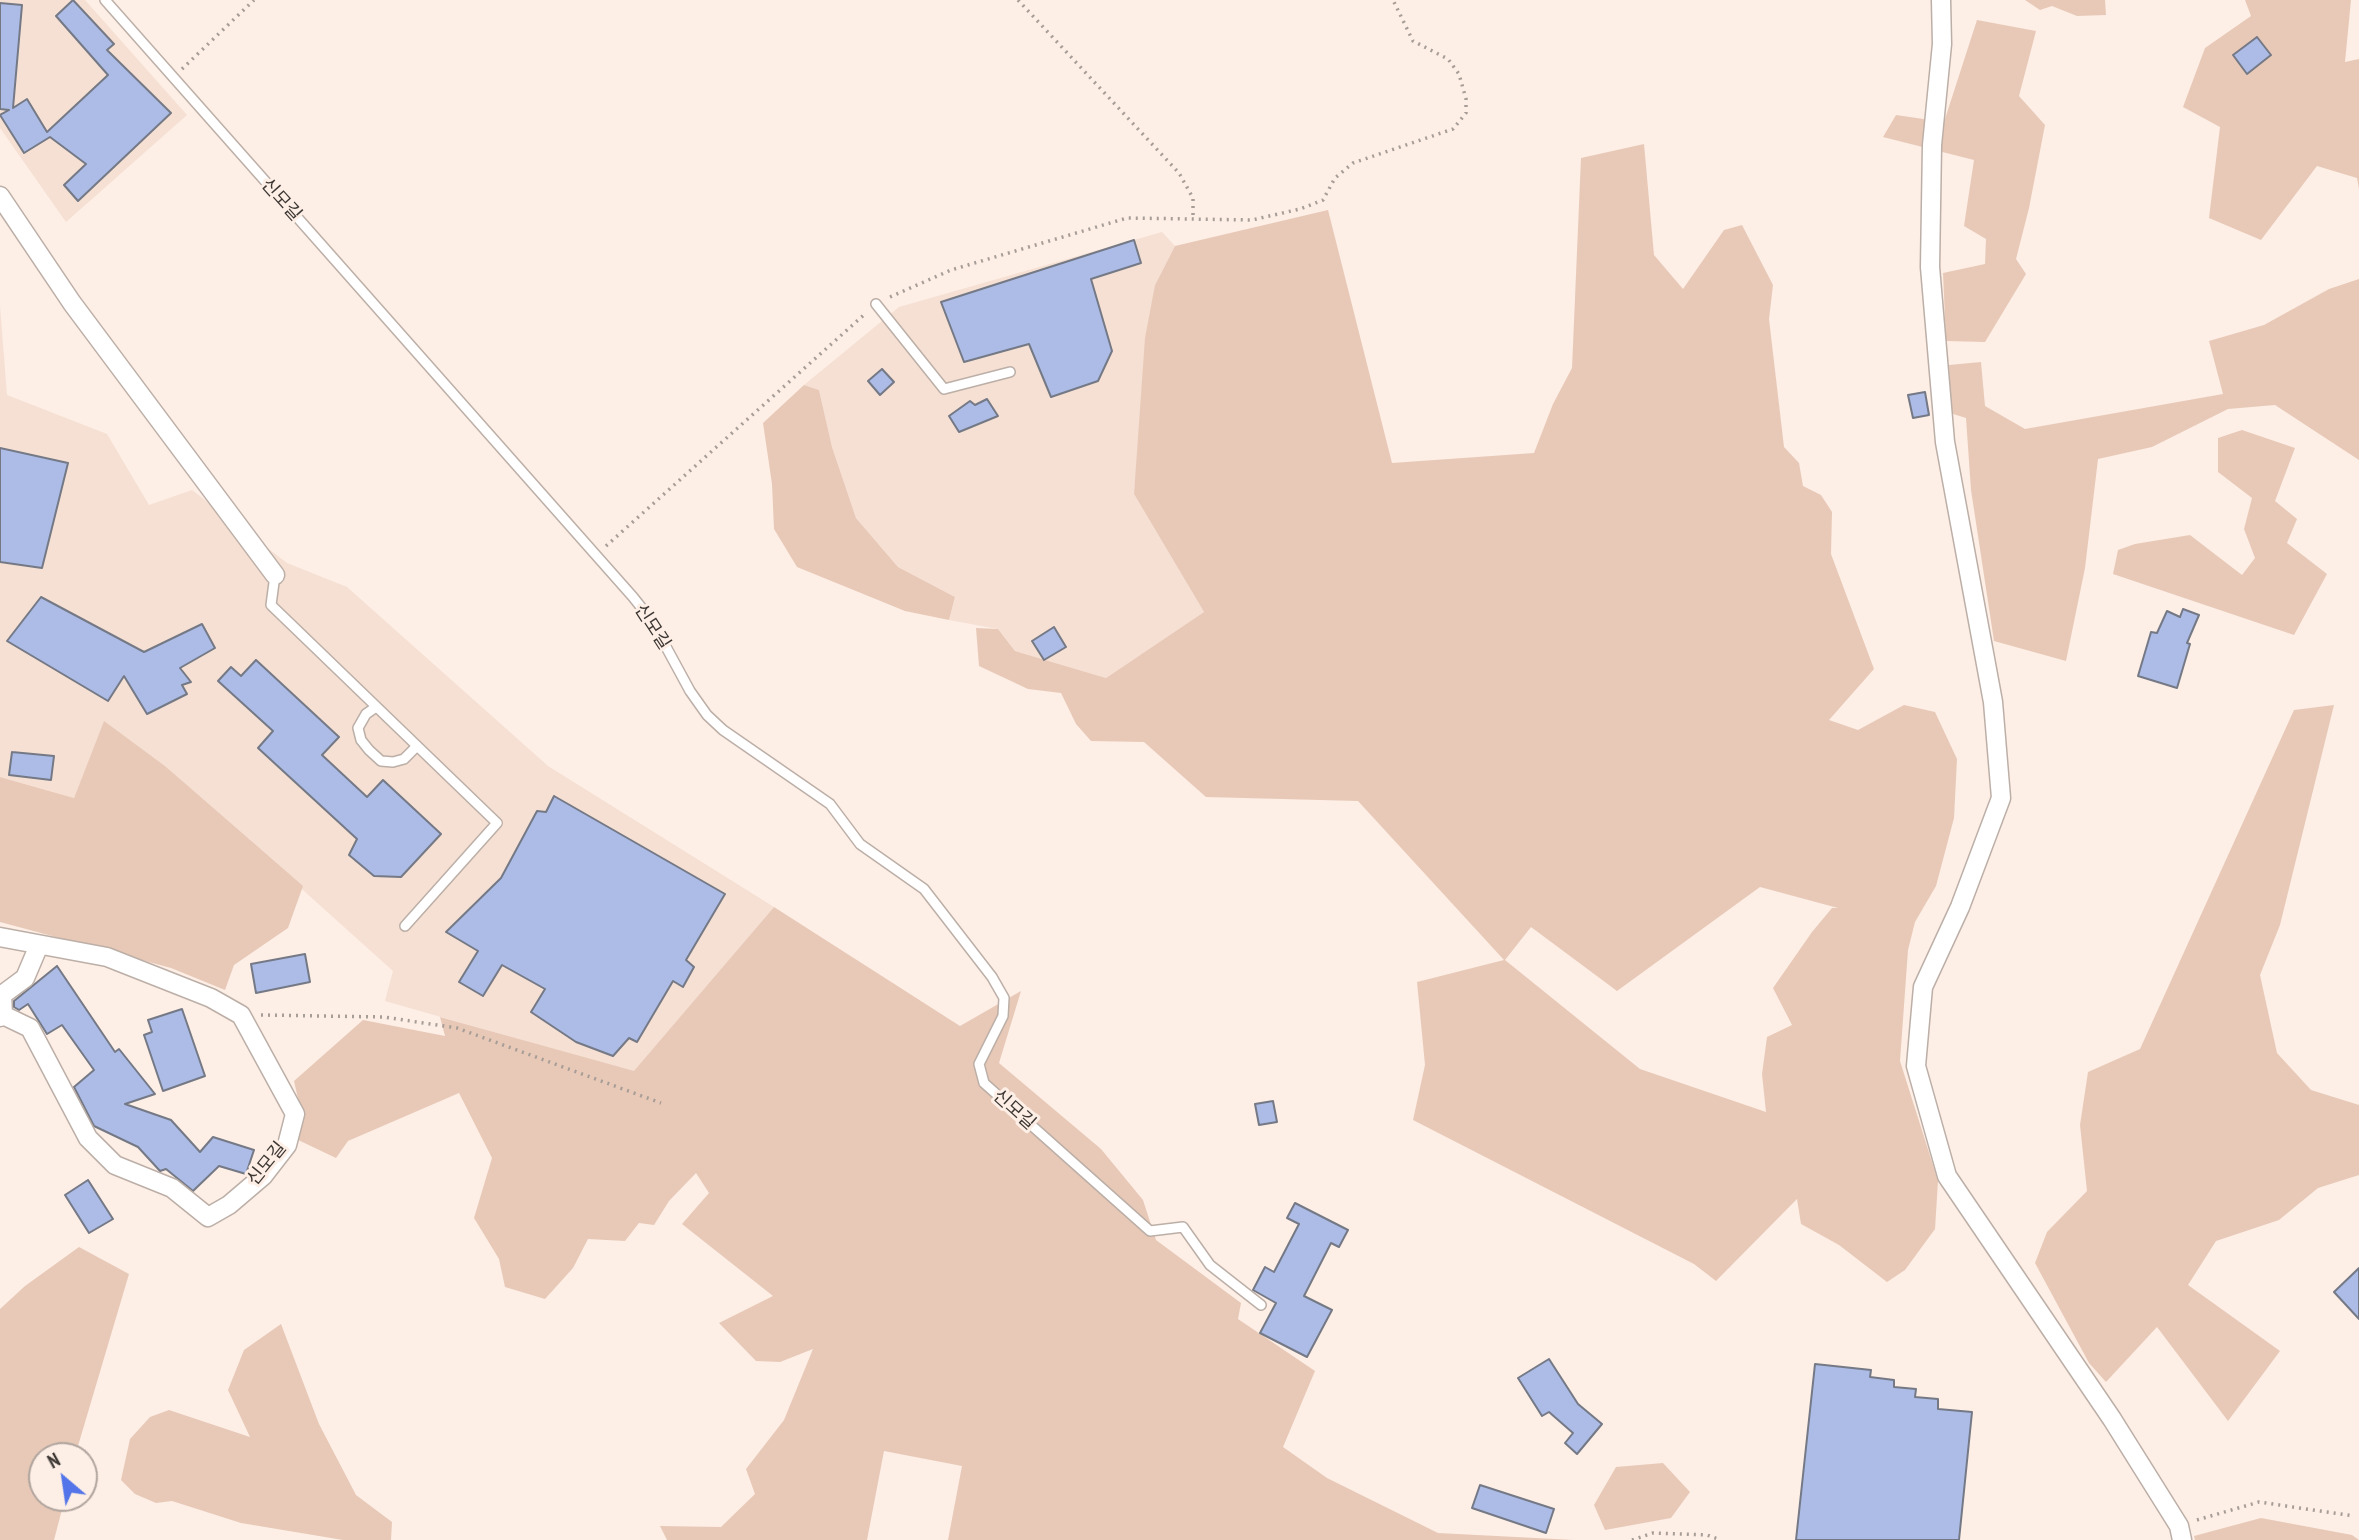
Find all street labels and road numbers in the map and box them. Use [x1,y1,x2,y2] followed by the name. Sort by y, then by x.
[256,174,306,226] street label: 신모길
[629,600,675,654] street label: 신모길
[988,1085,1040,1135] street label: 신모길
[243,1138,291,1190] street label: 신모길

